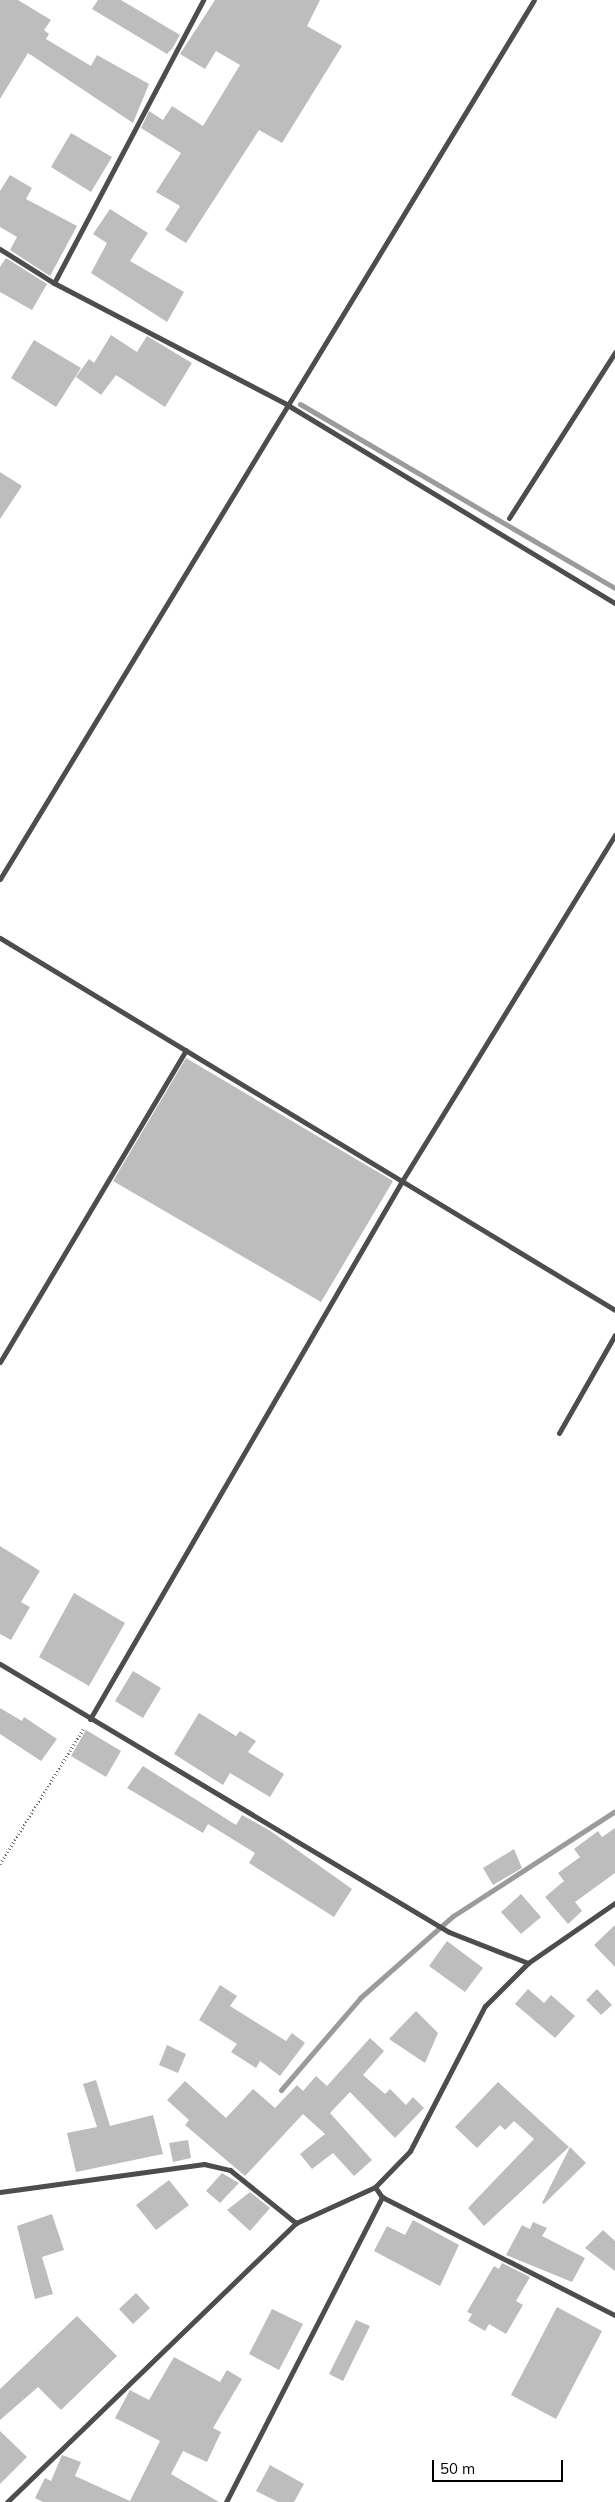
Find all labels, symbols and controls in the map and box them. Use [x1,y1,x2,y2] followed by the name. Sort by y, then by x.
[435,2450,566,2482] scale bar
[440,2459,475,2478] text: 50 m

